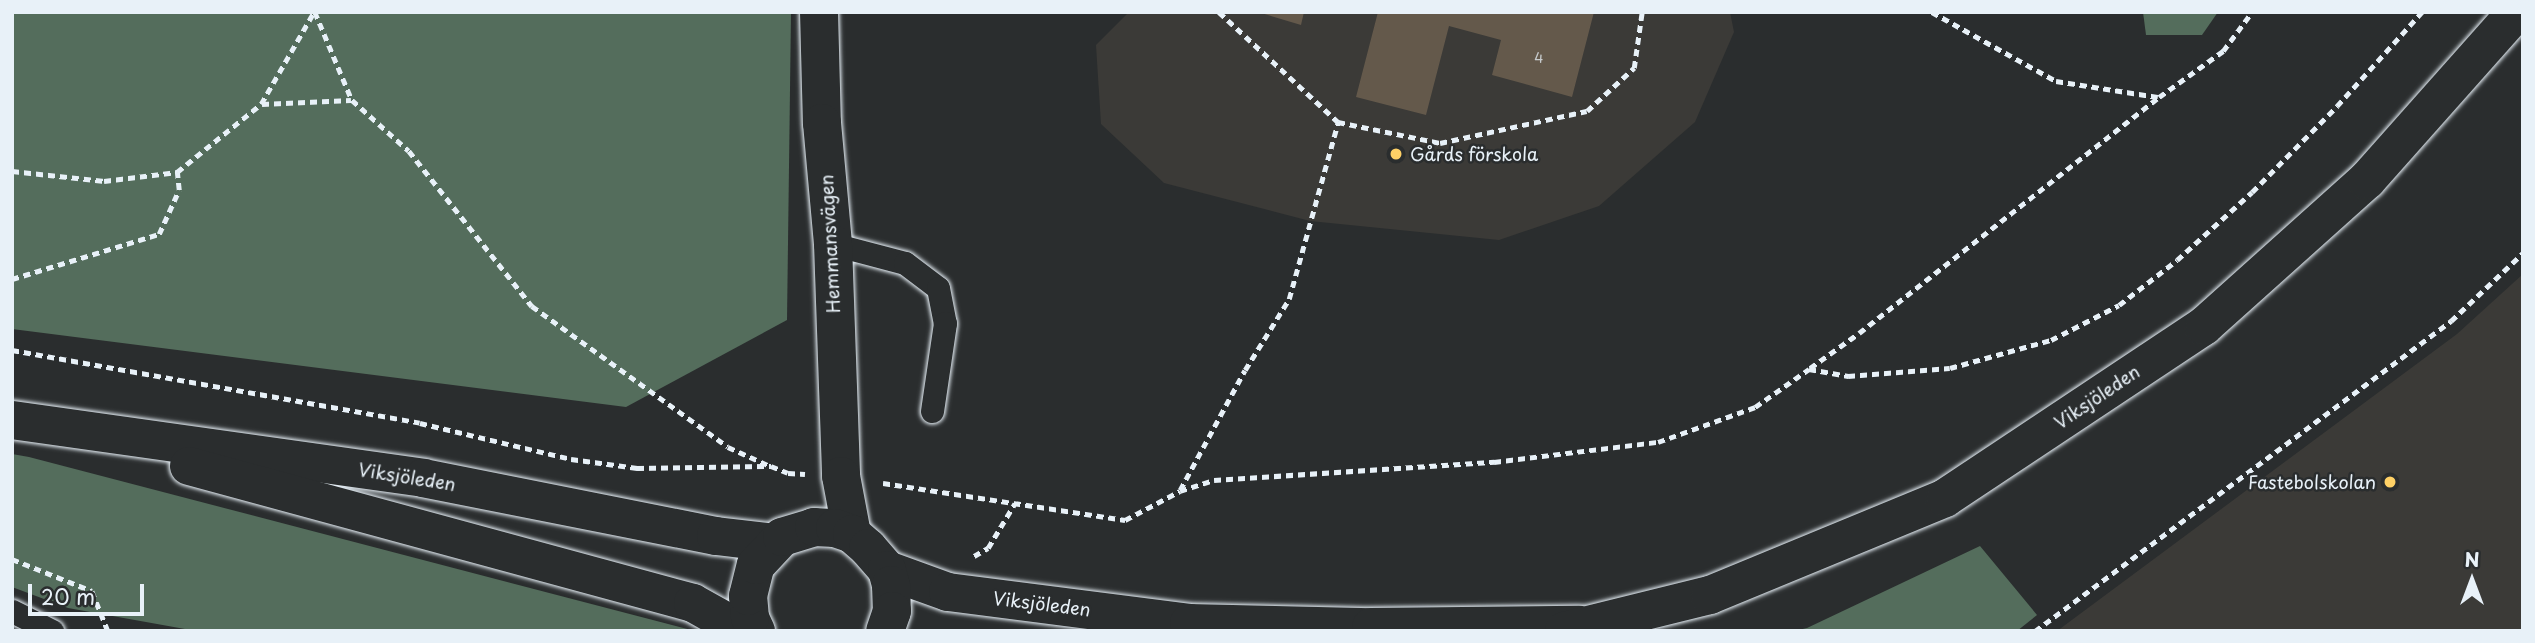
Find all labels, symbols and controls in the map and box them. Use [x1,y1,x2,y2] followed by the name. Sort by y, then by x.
[1534,50,1544,66] house number: 4
[1410,143,1538,165] place label: Gårds förskola
[1388,146,1404,162] marker: Gårds förskola
[816,174,844,314] street label: Hemmansvägen
[2050,361,2144,433] street label: Viksjöleden
[357,459,457,495] street label: Viksjöleden
[2248,471,2376,493] place label: Fastebolskolan
[2382,474,2398,490] marker: Fastebolskolan
[2437,545,2507,615] north arrow
[2464,545,2480,573] text: N
[32,570,147,614] scale bar
[41,580,95,612] text: 20 m
[992,587,1092,621] street label: Viksjöleden

